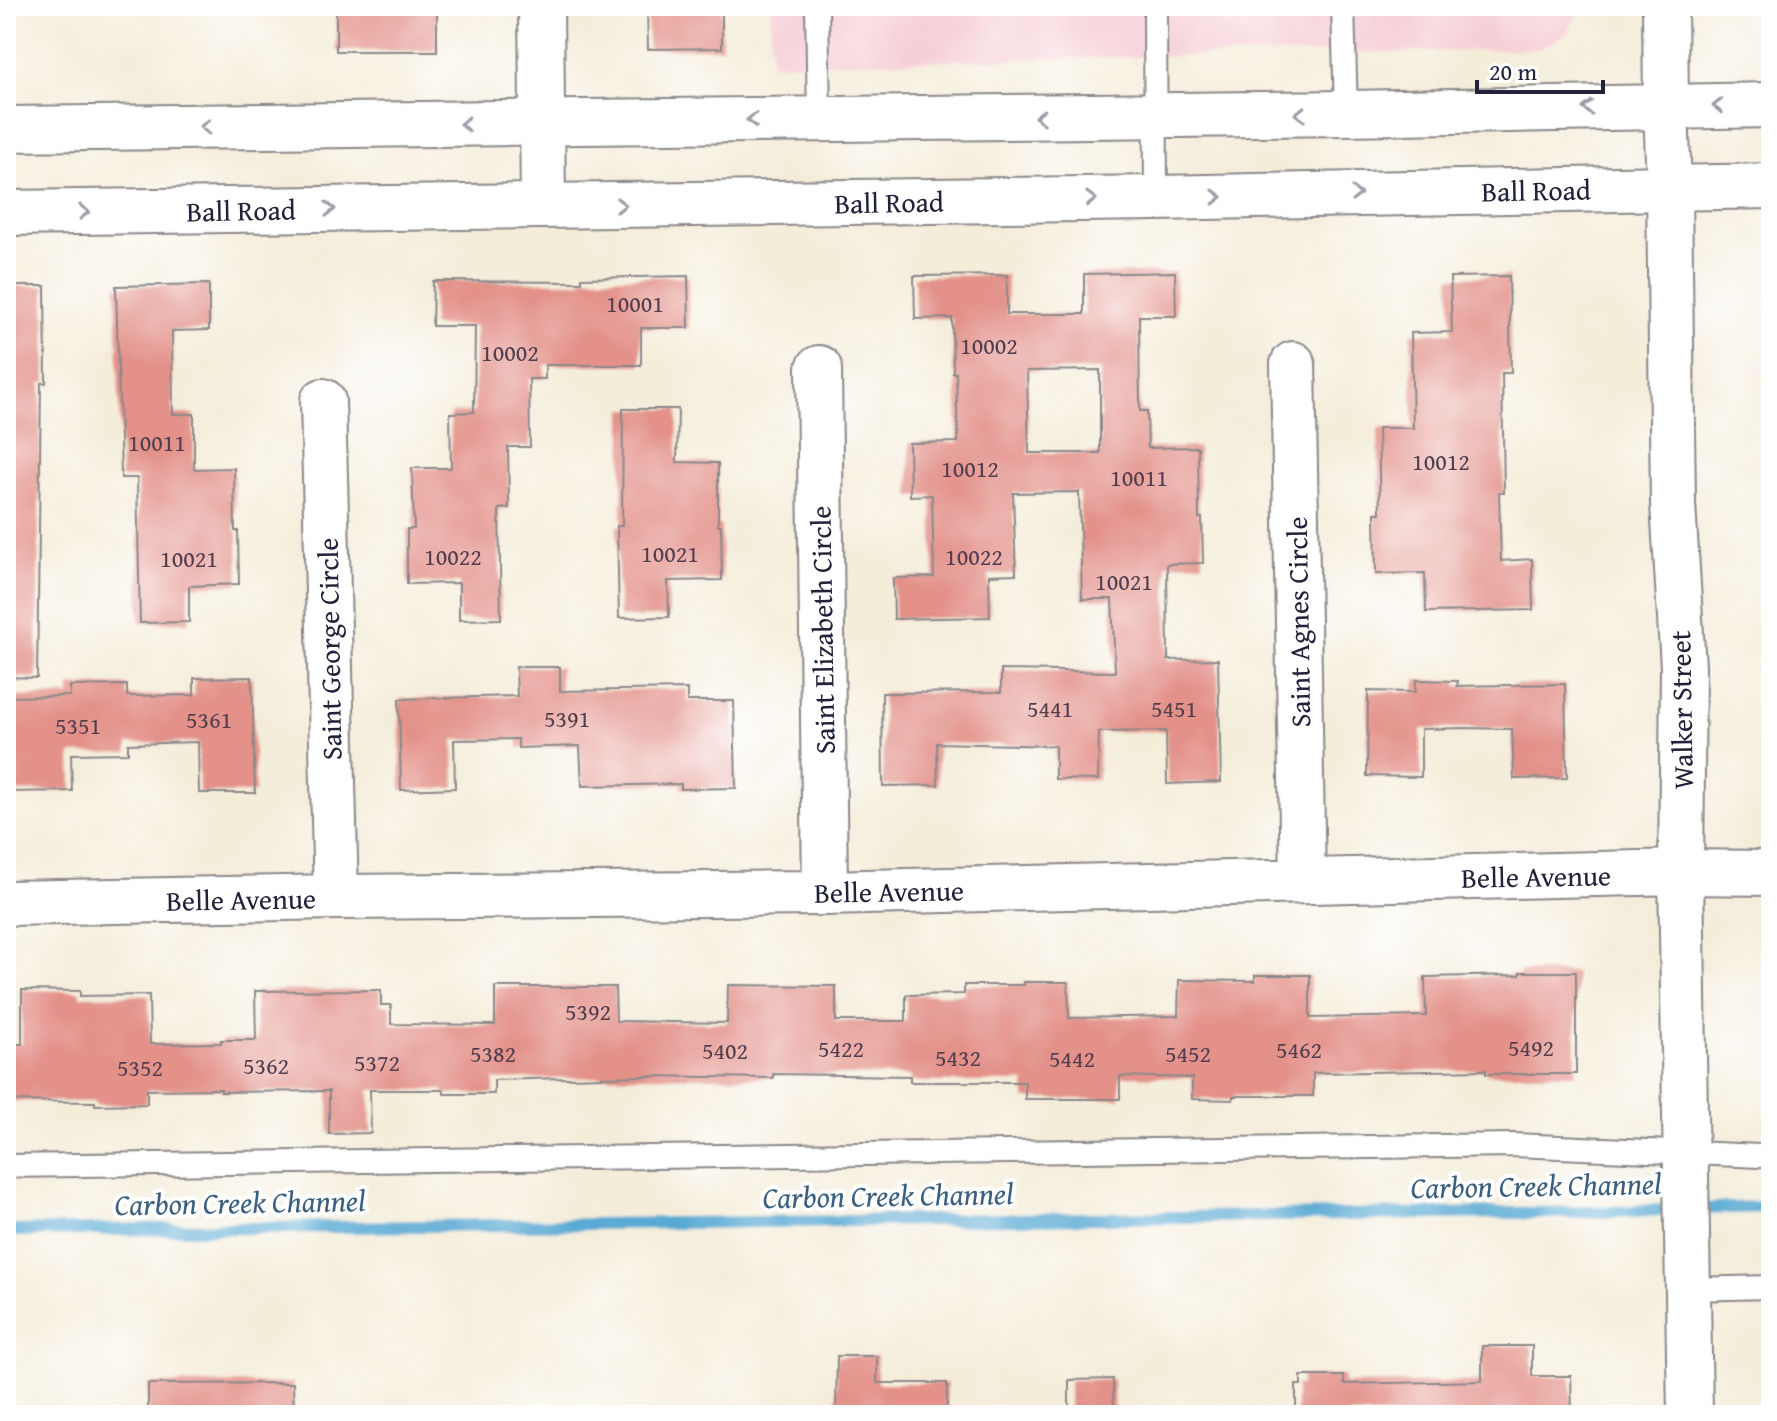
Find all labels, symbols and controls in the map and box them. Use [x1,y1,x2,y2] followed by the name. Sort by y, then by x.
[1477,44,1603,94] scale bar
[1489,54,1537,89] text: 20 m
[1711,97,1724,115] one-way arrow
[1581,100,1594,117] one-way arrow
[1293,105,1306,123] one-way arrow
[1033,108,1046,126] one-way arrow
[745,112,758,129] one-way arrow
[458,115,471,133] one-way arrow
[198,118,211,136] one-way arrow
[1481,169,1591,211] street label: Ball Road
[834,181,944,223] street label: Ball Road
[1350,186,1363,203] one-way arrow
[186,189,296,231] street label: Ball Road
[1211,189,1224,206] one-way arrow
[1085,190,1098,208] one-way arrow
[615,196,628,214] one-way arrow
[324,200,337,218] one-way arrow
[78,203,91,221] one-way arrow
[606,286,664,321] house number: 10001
[960,328,1018,363] house number: 10002
[481,335,539,370] house number: 10002
[128,425,186,460] house number: 10011
[1412,444,1470,479] house number: 10012
[941,451,999,486] house number: 10012
[1110,460,1168,495] house number: 10011
[799,505,845,755] street label: Saint Elizabeth Circle
[1276,516,1320,728] street label: Saint Agnes Circle
[641,536,699,571] house number: 10021
[307,537,351,761] street label: Saint George Circle
[424,539,482,574] house number: 10022
[945,539,1003,574] house number: 10022
[160,541,218,576] house number: 10021
[1095,564,1153,599] house number: 10021
[1659,630,1703,790] street label: Walker Street
[1027,691,1073,726] house number: 5441
[1151,691,1197,726] house number: 5451
[544,701,590,736] house number: 5391
[186,702,232,737] house number: 5361
[55,708,101,743] house number: 5351
[1461,854,1611,898] street label: Belle Avenue
[814,869,964,913] street label: Belle Avenue
[166,877,316,921] street label: Belle Avenue
[565,994,611,1029] house number: 5392
[1508,1030,1554,1065] house number: 5492
[818,1031,864,1066] house number: 5422
[1276,1032,1322,1067] house number: 5462
[702,1033,748,1068] house number: 5402
[470,1036,516,1071] house number: 5382
[1165,1036,1211,1071] house number: 5452
[935,1040,981,1075] house number: 5432
[1049,1041,1095,1076] house number: 5442
[354,1045,400,1080] house number: 5372
[243,1048,289,1083] house number: 5362
[117,1050,163,1085] house number: 5352
[1410,1161,1662,1209] water label: Carbon Creek Channel
[762,1171,1014,1219] water label: Carbon Creek Channel
[114,1178,366,1226] water label: Carbon Creek Channel

